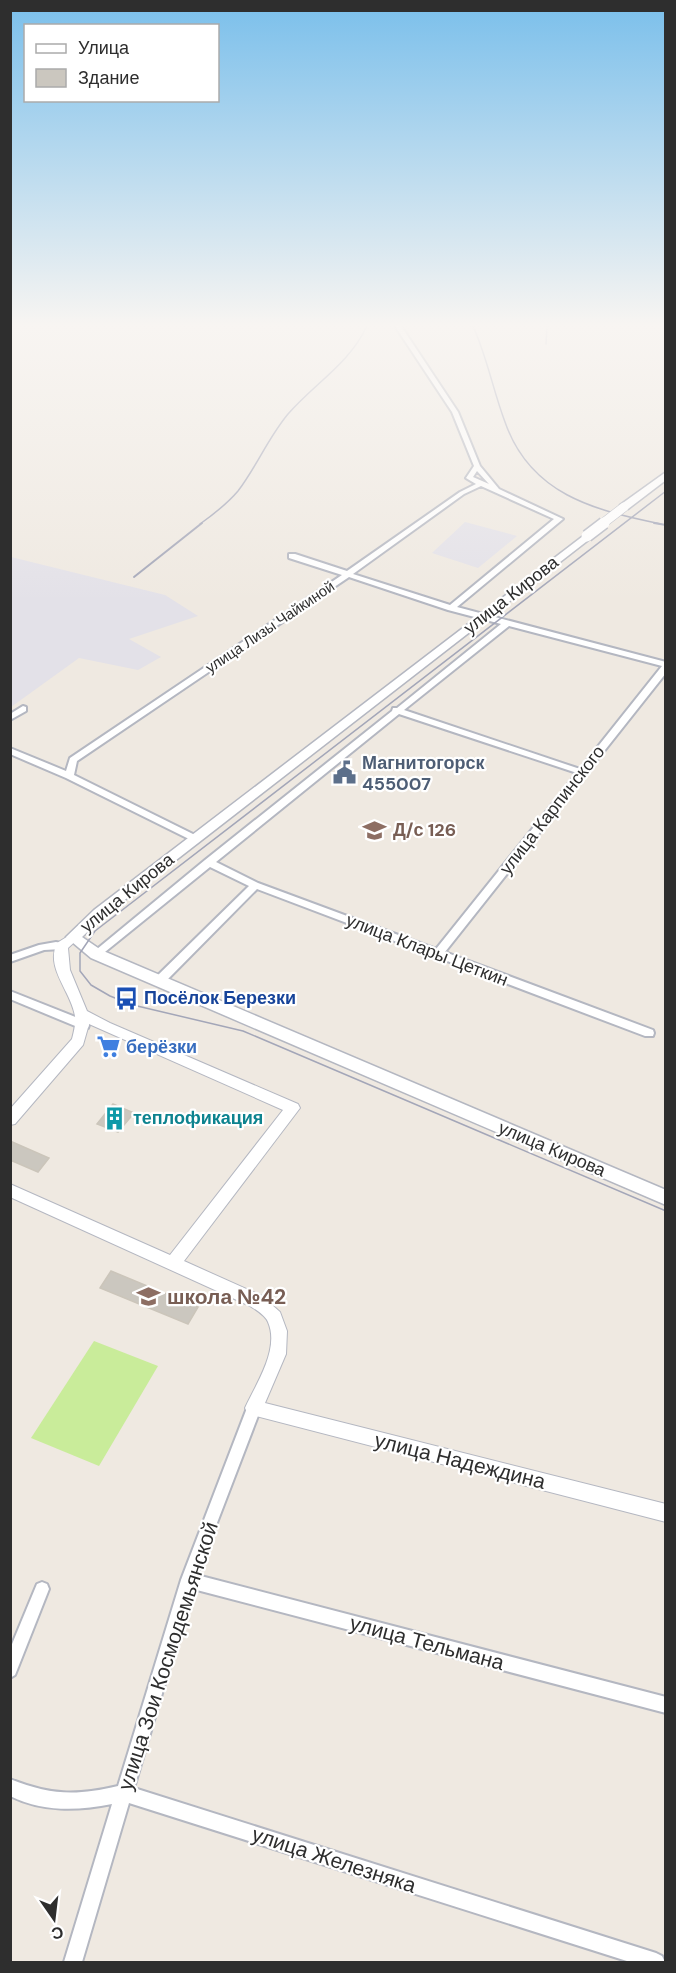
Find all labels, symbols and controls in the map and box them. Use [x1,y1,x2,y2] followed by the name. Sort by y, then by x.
[24,24,219,102] legend
[78,36,130,60] text: Улица
[78,66,139,90] text: Здание
[459,550,564,640] street label: улица Кирова
[201,576,339,678] street label: улица Лизы Чайкиной
[494,740,610,880] street label: улица Карпинского
[362,751,485,796] place label: Магнитогорск 455007
[331,760,357,786] public building icon: Магнитогорск 455007
[362,817,388,843] school or university icon: Д/с 126
[393,818,456,842] place label: Д/с 126
[75,847,180,938] street label: улица Кирова
[342,908,512,992] street label: улица Клары Цеткин
[113,985,139,1011] bus stop icon: Посёлок Березки
[144,986,296,1010] place label: Посёлок Березки
[95,1034,121,1060] supermarket icon: берёзки
[126,1035,197,1059] place label: берёзки
[102,1105,128,1131] building icon: теплофикация
[133,1106,263,1130] place label: теплофикация
[495,1116,610,1183] street label: улица Кирова
[167,1283,286,1311] place label: школа №42
[136,1284,162,1310] school or university icon: школа №42
[372,1426,549,1496] street label: улица Надеждина
[111,1518,225,1794] street label: улица Зои Космодемьянской
[347,1609,507,1677] street label: улица Тельмана
[248,1820,420,1900] street label: улица Железняка
[24,1889,84,1949] north arrow
[49,1921,66,1945] text: С

